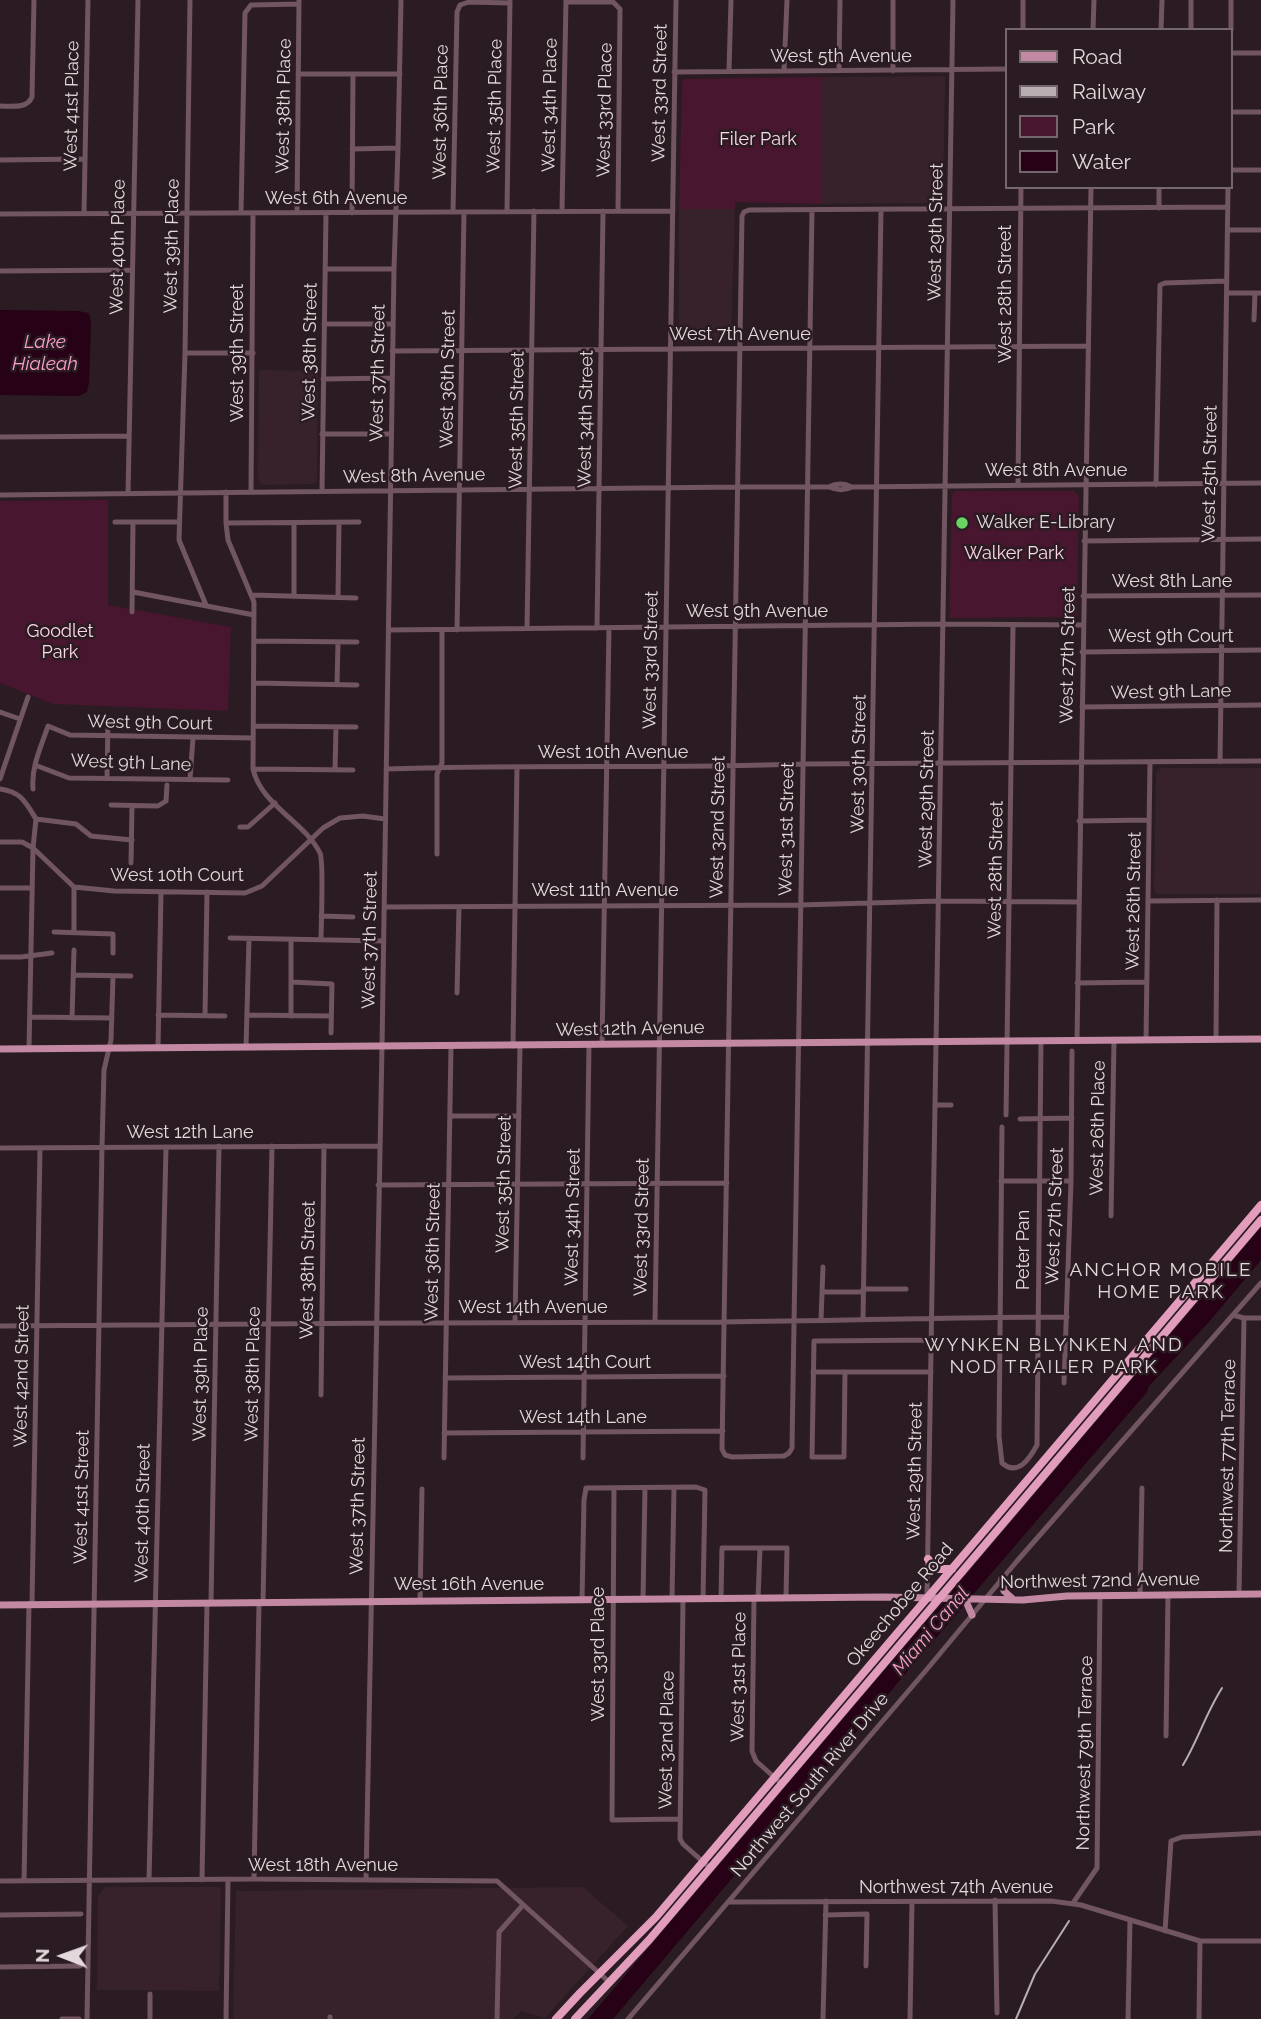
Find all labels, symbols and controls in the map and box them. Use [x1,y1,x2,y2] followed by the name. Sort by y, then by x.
[648,24,672,162] street label: West 33rd Street
[1006,28,1233,189] legend
[272,38,296,174] street label: West 38th Place
[538,38,562,172] street label: West 34th Place
[483,39,507,173] street label: West 35th Place
[60,41,84,171] street label: West 41st Place
[593,42,617,178] street label: West 33rd Place
[429,44,453,180] street label: West 36th Place
[1072,44,1122,69] text: Road
[770,46,912,68] street label: West 5th Avenue
[1072,79,1146,104] text: Railway
[1072,114,1115,139] text: Park
[719,129,797,151] park label: Filer Park
[1072,149,1131,174] text: Water
[924,163,948,301] street label: West 29th Street
[160,178,184,314] street label: West 39th Place
[106,179,130,315] street label: West 40th Place
[265,188,407,210] street label: West 6th Avenue
[995,225,1017,363] street label: West 28th Street
[298,282,322,422] street label: West 38th Street
[227,284,249,422] street label: West 39th Street
[366,304,390,442] street label: West 37th Street
[436,309,460,449] street label: West 36th Street
[669,324,811,346] street label: West 7th Avenue
[12,331,78,375] water label: Lake Hialeah
[574,350,598,488] street label: West 34th Street
[505,351,529,489] street label: West 35th Street
[1198,405,1222,543] street label: West 25th Street
[985,460,1127,482] street label: West 8th Avenue
[343,464,485,488] street label: West 8th Avenue
[976,512,1115,534] place label: Walker E-Library
[954,515,970,531] marker: Walker E-Library
[964,543,1064,565] park label: Walker Park
[1112,571,1232,593] street label: West 8th Lane
[1056,586,1080,724] street label: West 27th Street
[639,591,663,729] street label: West 33rd Street
[686,601,828,623] street label: West 9th Avenue
[27,621,93,664] park label: Goodlet Park
[1108,626,1234,648] street label: West 9th Court
[1111,680,1231,704] street label: West 9th Lane
[847,694,871,834] street label: West 30th Street
[87,711,213,735] street label: West 9th Court
[915,730,939,868] street label: West 29th Street
[538,742,688,764] street label: West 10th Avenue
[70,750,192,776] street label: West 9th Lane
[706,755,730,899] street label: West 32nd Street
[775,762,799,896] street label: West 31st Street
[984,801,1008,939] street label: West 28th Street
[1122,831,1146,971] street label: West 26th Street
[110,865,244,887] street label: West 10th Court
[358,871,382,1009] street label: West 37th Street
[531,880,679,902] street label: West 11th Avenue
[555,1017,705,1041] street label: West 12th Avenue
[1086,1060,1110,1196] street label: West 26th Place
[492,1115,516,1253] street label: West 35th Street
[126,1122,254,1144] street label: West 12th Lane
[1042,1147,1068,1285] street label: West 27th Street
[561,1148,585,1286] street label: West 34th Street
[630,1158,654,1296] street label: West 33rd Street
[421,1182,445,1322] street label: West 36th Street
[296,1200,320,1340] street label: West 38th Street
[1013,1210,1035,1290] street label: Peter Pan
[1071,1259,1251,1303] district label: ANCHOR MOBILE HOME PARK
[458,1297,608,1319] street label: West 14th Avenue
[10,1304,34,1448] street label: West 42nd Street
[189,1306,213,1442] street label: West 39th Place
[241,1306,265,1442] street label: West 38th Place
[927,1334,1181,1378] district label: WYNKEN BLYNKEN AND NOD TRAILER PARK
[519,1352,651,1374] street label: West 14th Court
[1216,1359,1240,1553] street label: Northwest 77th Terrace
[903,1402,927,1540] street label: West 29th Street
[519,1407,647,1429] street label: West 14th Lane
[70,1430,94,1564] street label: West 41st Street
[346,1437,370,1575] street label: West 37th Street
[131,1443,155,1583] street label: West 40th Street
[842,1539,958,1671] street label: Okeechobee Road
[1000,1568,1200,1594] street label: Northwest 72nd Avenue
[394,1574,544,1596] street label: West 16th Avenue
[888,1582,974,1680] water label: Miami Canal
[588,1587,610,1721] street label: West 33rd Place
[727,1612,751,1742] street label: West 31st Place
[1073,1655,1097,1851] street label: Northwest 79th Terrace
[655,1670,679,1810] street label: West 32nd Place
[727,1688,893,1882] street label: Northwest South River Drive
[248,1855,398,1877] street label: West 18th Avenue
[859,1877,1053,1899] street label: Northwest 74th Avenue
[28,1921,98,1991] north arrow
[31,1948,53,1963] text: N

